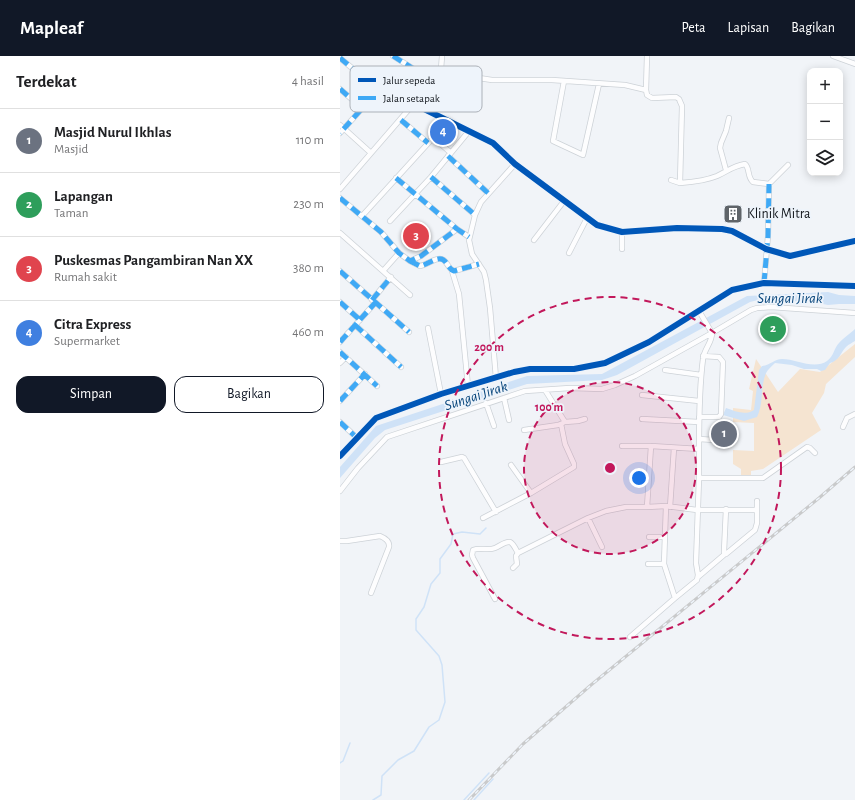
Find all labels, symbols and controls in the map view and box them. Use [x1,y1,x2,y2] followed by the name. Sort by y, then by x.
[20,19,83,38] text: Mapleaf
[682,21,706,35] text: Peta
[728,21,769,35] text: Lapisan
[791,21,835,35] text: Bagikan
[350,66,482,112] legend
[807,68,843,176] map controls
[807,68,843,104] button: +
[16,73,76,90] text: Terdekat
[292,75,324,88] text: 4 hasil
[383,75,435,86] text: Jalur sepeda
[383,93,440,104] text: Jalan setapak
[807,104,843,140] button: −
[430,117,456,147] pin: 4
[54,125,171,140] text: Masjid Nurul Ikhlas
[27,134,31,147] text: 1
[296,134,324,147] text: 110 m
[807,140,843,176] button: layers
[54,143,88,156] text: Masjid
[54,189,113,204] text: Lapangan
[26,198,32,211] text: 2
[293,198,324,211] text: 230 m
[722,203,744,225] building icon: Klinik Mitra
[54,207,88,220] text: Taman
[747,207,811,221] place label: Klinik Mitra
[403,221,429,251] pin: 3
[54,253,253,268] text: Puskesmas Pangambiran Nan XX
[26,262,32,275] text: 3
[293,262,324,275] text: 380 m
[54,271,117,284] text: Rumah sakit
[757,291,823,306] water label: Sungai Jirak
[760,314,786,344] pin: 2
[54,317,131,332] text: Citra Express
[26,326,32,339] text: 4
[292,326,324,339] text: 460 m
[54,335,120,348] text: Supermarket
[474,341,504,353] text: 200 m
[16,376,166,413] button: Simpan
[174,376,324,413] button: Bagikan
[442,379,510,413] water label: Sungai Jirak
[535,401,563,413] text: 100 m
[711,419,737,449] pin: 1
[603,461,617,475] centre of rings
[629,468,649,488] your location

